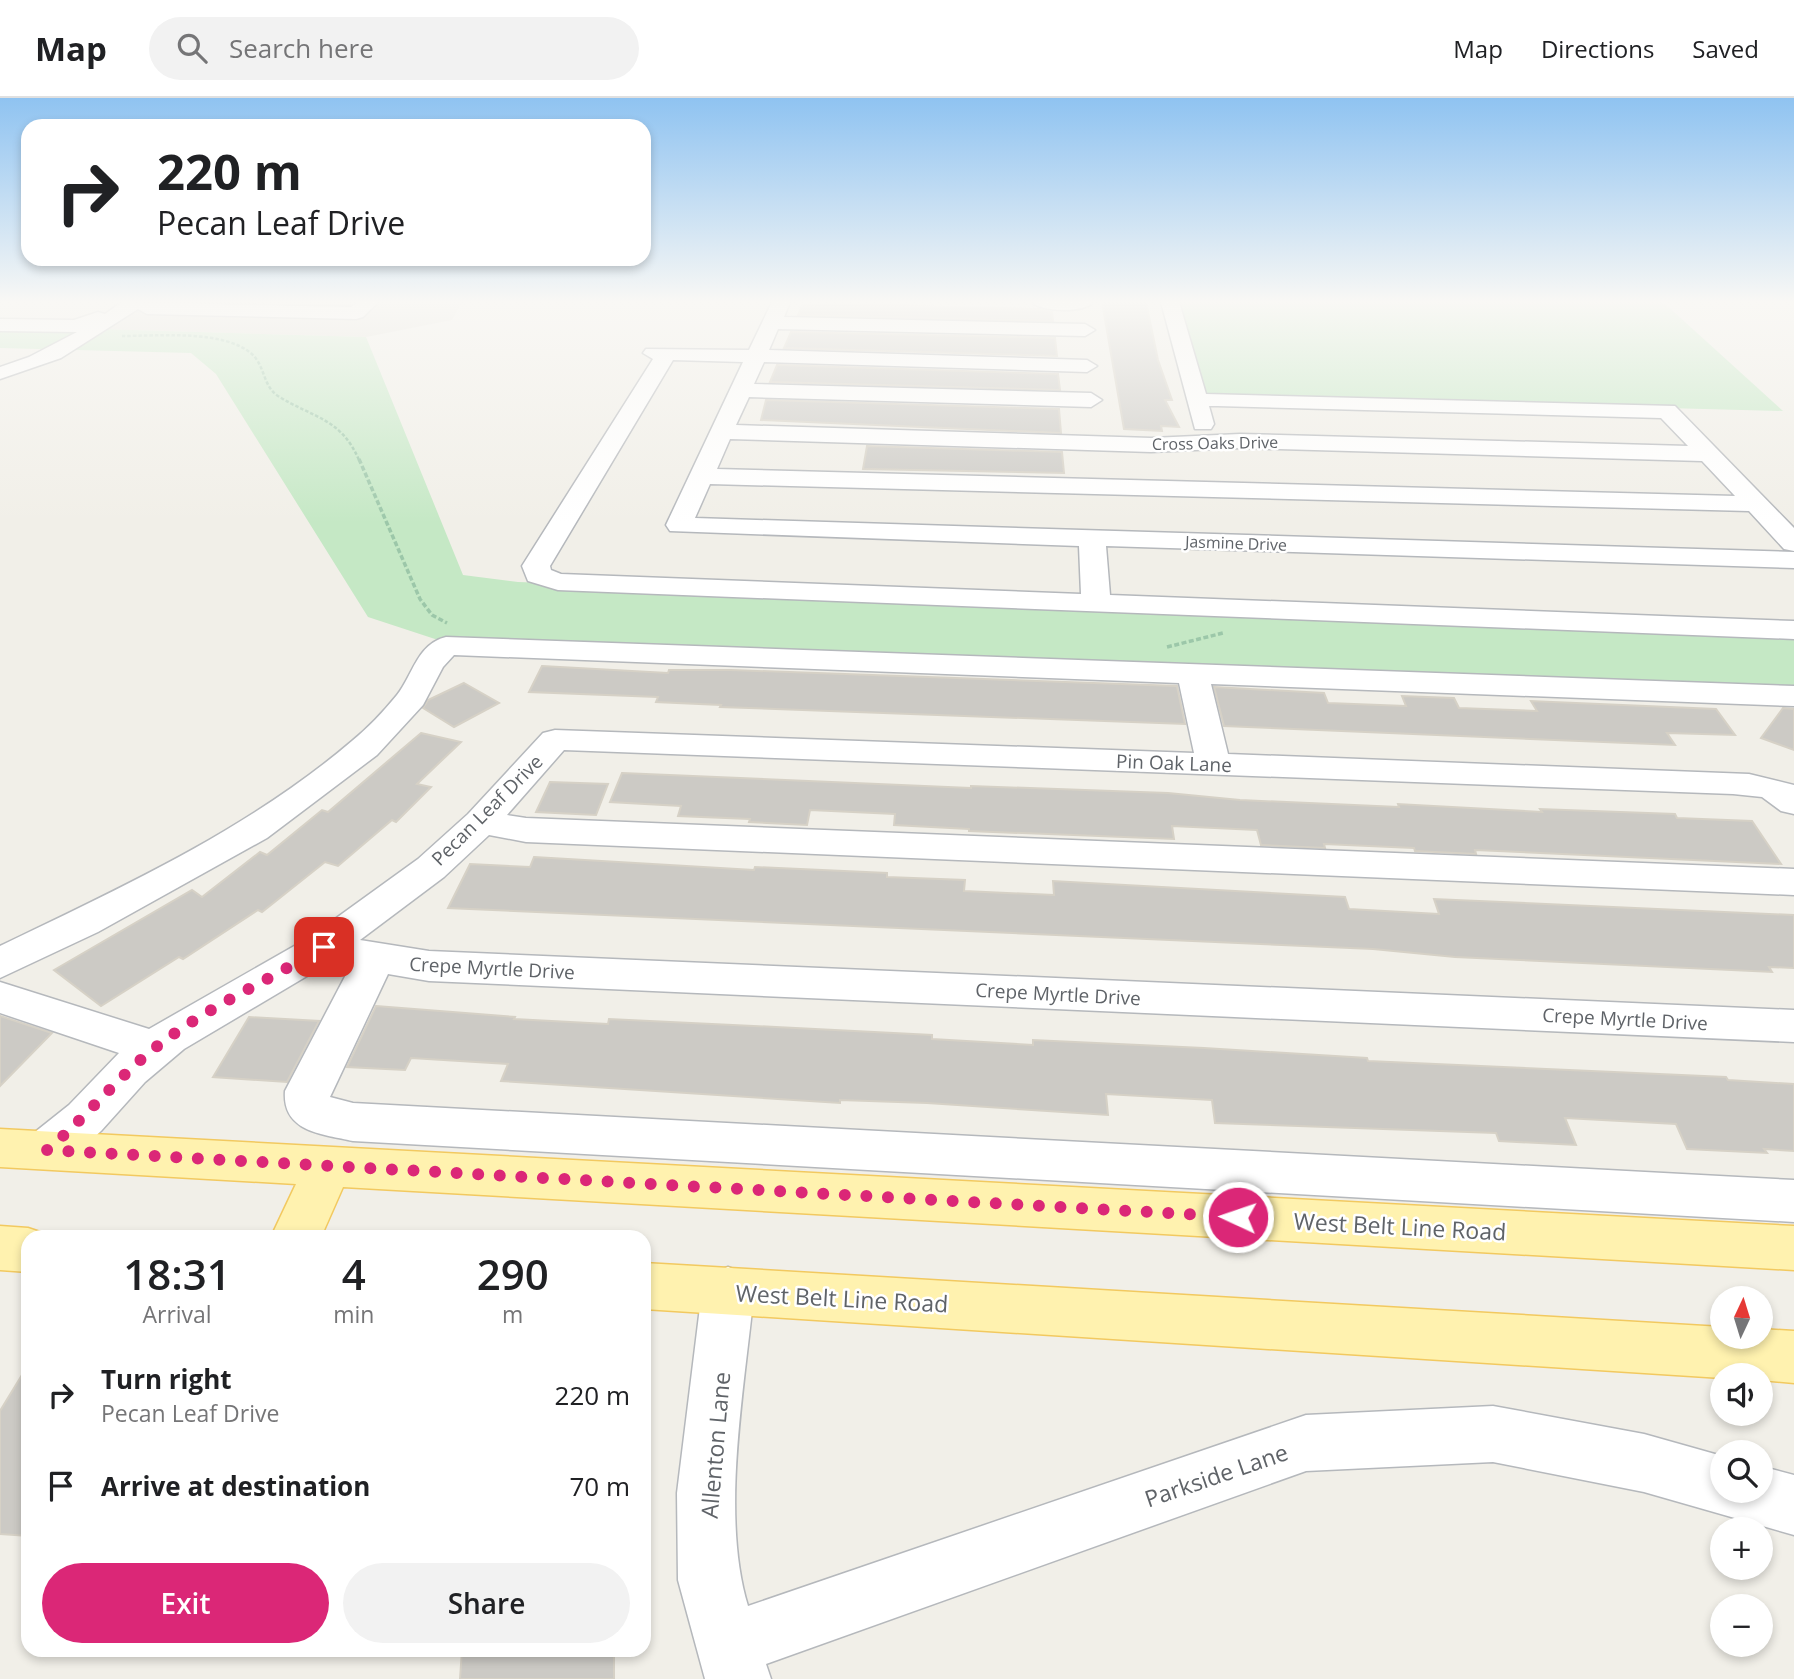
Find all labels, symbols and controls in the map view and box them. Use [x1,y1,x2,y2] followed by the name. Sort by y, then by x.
[149,17,639,80] search box
[35,26,107,71] text: Map
[173,29,211,67] icon: search
[229,30,374,66] text: Search here
[1453,32,1503,65] text: Map
[1541,32,1654,65] text: Directions
[1692,32,1759,65] text: Saved
[157,138,302,204] text: 220 m
[42,147,133,238] icon: right
[157,201,405,244] text: Pecan Leaf Drive
[1152,431,1278,455] street label: Cross Oaks Drive
[1183,530,1287,556] street label: Jasmine Drive
[1116,748,1232,778] street label: Pin Oak Lane
[426,749,548,871] street label: Pecan Leaf Drive
[294,917,354,977] pin
[305,928,343,966] icon: arrive
[409,951,575,985] street label: Crepe Myrtle Drive
[975,977,1141,1011] street label: Crepe Myrtle Drive
[1542,1002,1708,1036] street label: Crepe Myrtle Drive
[1201,1180,1275,1254] position arrow
[1293,1204,1507,1248] street label: West Belt Line Road
[123,1245,231,1302] text: 18:31
[342,1245,366,1302] text: 4
[477,1245,549,1302] text: 290
[735,1276,949,1320] street label: West Belt Line Road
[1710,1286,1773,1349] north arrow
[1710,1286,1773,1657] map controls
[142,1298,212,1330] text: Arrival
[333,1298,374,1330] text: min
[502,1298,523,1330] text: m
[101,1361,232,1397] text: Turn right
[1710,1363,1773,1426] button: sound
[693,1370,737,1520] street label: Allenton Lane
[42,1376,80,1414] icon: right
[555,1377,630,1413] text: 220 m
[101,1397,279,1429] text: Pecan Leaf Drive
[1140,1436,1292,1514] street label: Parkside Lane
[1710,1440,1773,1503] button: search
[42,1467,80,1505] icon: arrive
[101,1468,370,1504] text: Arrive at destination
[569,1468,630,1504] text: 70 m
[1710,1517,1773,1580] button: +
[42,1563,329,1643] button: Exit
[343,1563,630,1643] button: Share
[1710,1594,1773,1657] button: −

